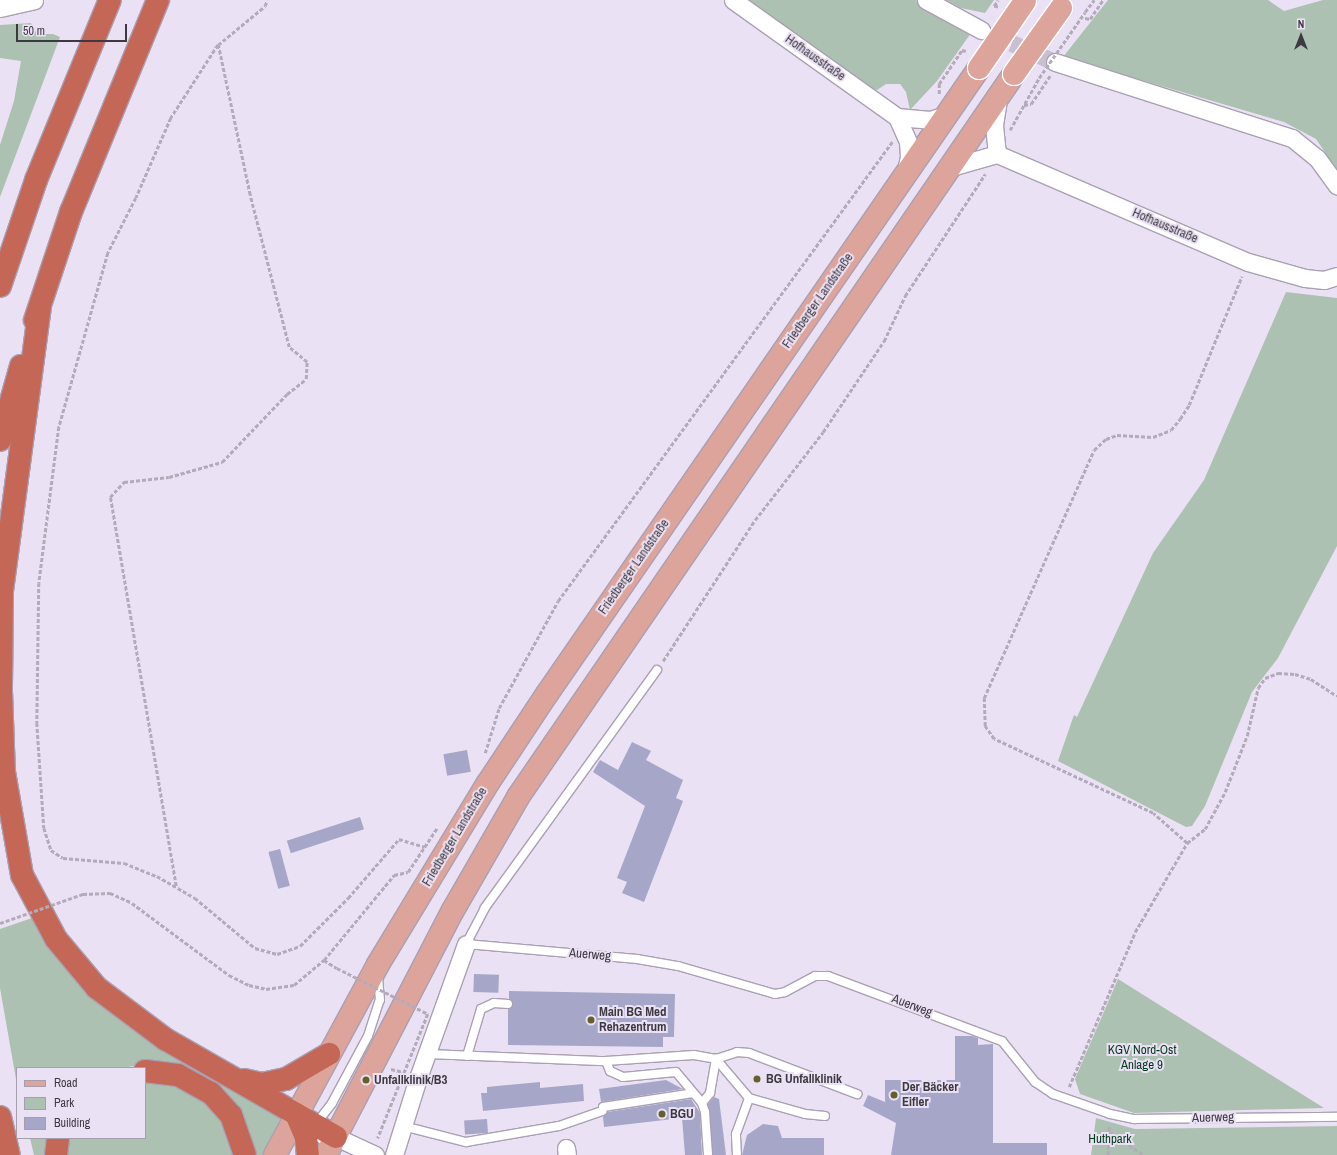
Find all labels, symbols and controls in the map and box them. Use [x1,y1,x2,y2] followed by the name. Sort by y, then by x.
[18,16,129,42] scale bar
[1281,16,1321,56] north arrow
[1298,17,1304,31] text: N
[23,23,45,39] text: 50 m
[782,32,848,84] street label: Hofhausstraße
[1130,205,1200,247] street label: Hofhausstraße
[779,250,857,352] street label: Friedberger Landstraße
[595,516,673,618] street label: Friedberger Landstraße
[419,785,491,889] street label: Friedberger Landstraße
[568,945,612,965] street label: Auerweg
[890,991,934,1021] street label: Auerweg
[599,1005,667,1036] place label: Main BG Med Rehazentrum
[586,1015,596,1025] marker: Main BG Med Rehazentrum
[1108,1043,1176,1074] park label: KGV Nord-Ost Anlage 9
[16,1067,146,1139] legend
[766,1071,842,1087] place label: BG Unfallklinik
[374,1072,447,1088] place label: Unfallklinik/B3
[751,1073,763,1085] marker: BG Unfallklinik
[54,1075,78,1091] text: Road
[361,1075,371,1085] marker: Unfallklinik/B3
[902,1080,958,1111] place label: Der Bäcker Eifler
[889,1090,899,1100] marker: Der Bäcker Eifler
[54,1095,74,1111] text: Park
[670,1106,694,1122] place label: BGU
[657,1109,667,1119] marker: BGU
[1192,1110,1234,1126] street label: Auerweg
[54,1115,90,1131] text: Building
[1088,1131,1132,1147] park label: Huthpark

